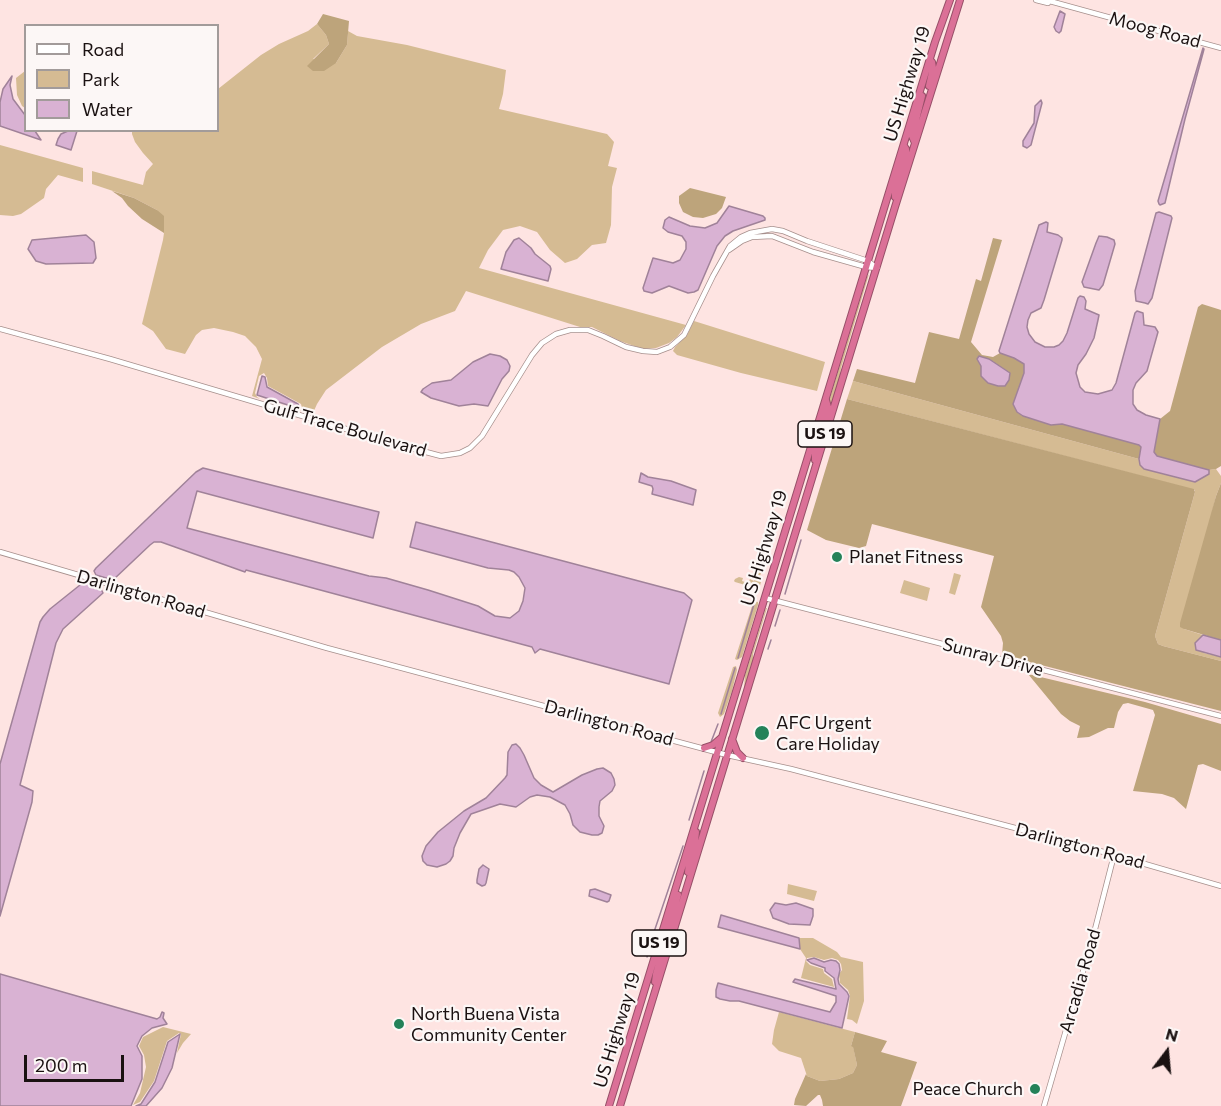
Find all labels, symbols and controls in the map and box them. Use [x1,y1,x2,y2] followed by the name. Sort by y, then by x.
[1107,7,1203,53] street label: Moog Road
[879,23,935,145] street label: US Highway 19
[24,24,219,132] legend
[82,38,124,60] text: Road
[82,68,120,90] text: Park
[82,98,133,120] text: Water
[261,394,429,462] street label: Gulf Trace Boulevard
[798,421,852,447] road number: US 19
[736,487,792,609] street label: US Highway 19
[849,546,963,568] place label: Planet Fitness
[830,550,844,564] marker: Planet Fitness
[74,565,208,623] street label: Darlington Road
[940,633,1046,681] street label: Sunray Drive
[542,695,676,751] street label: Darlington Road
[776,712,880,754] place label: AFC Urgent Care Holiday
[753,724,771,742] marker: AFC Urgent Care Holiday
[1013,818,1147,874] street label: Darlington Road
[1055,926,1105,1036] street label: Arcadia Road
[632,930,686,956] road number: US 19
[589,969,645,1091] street label: US Highway 19
[411,1003,567,1046] place label: North Buena Vista Community Center
[392,1017,406,1031] marker: North Buena Vista Community Center
[1137,1022,1197,1082] north arrow
[1164,1023,1180,1045] text: N
[27,1043,128,1081] scale bar
[35,1054,88,1076] text: 200 m
[912,1078,1023,1100] place label: Peace Church
[1028,1082,1042,1096] marker: Peace Church

